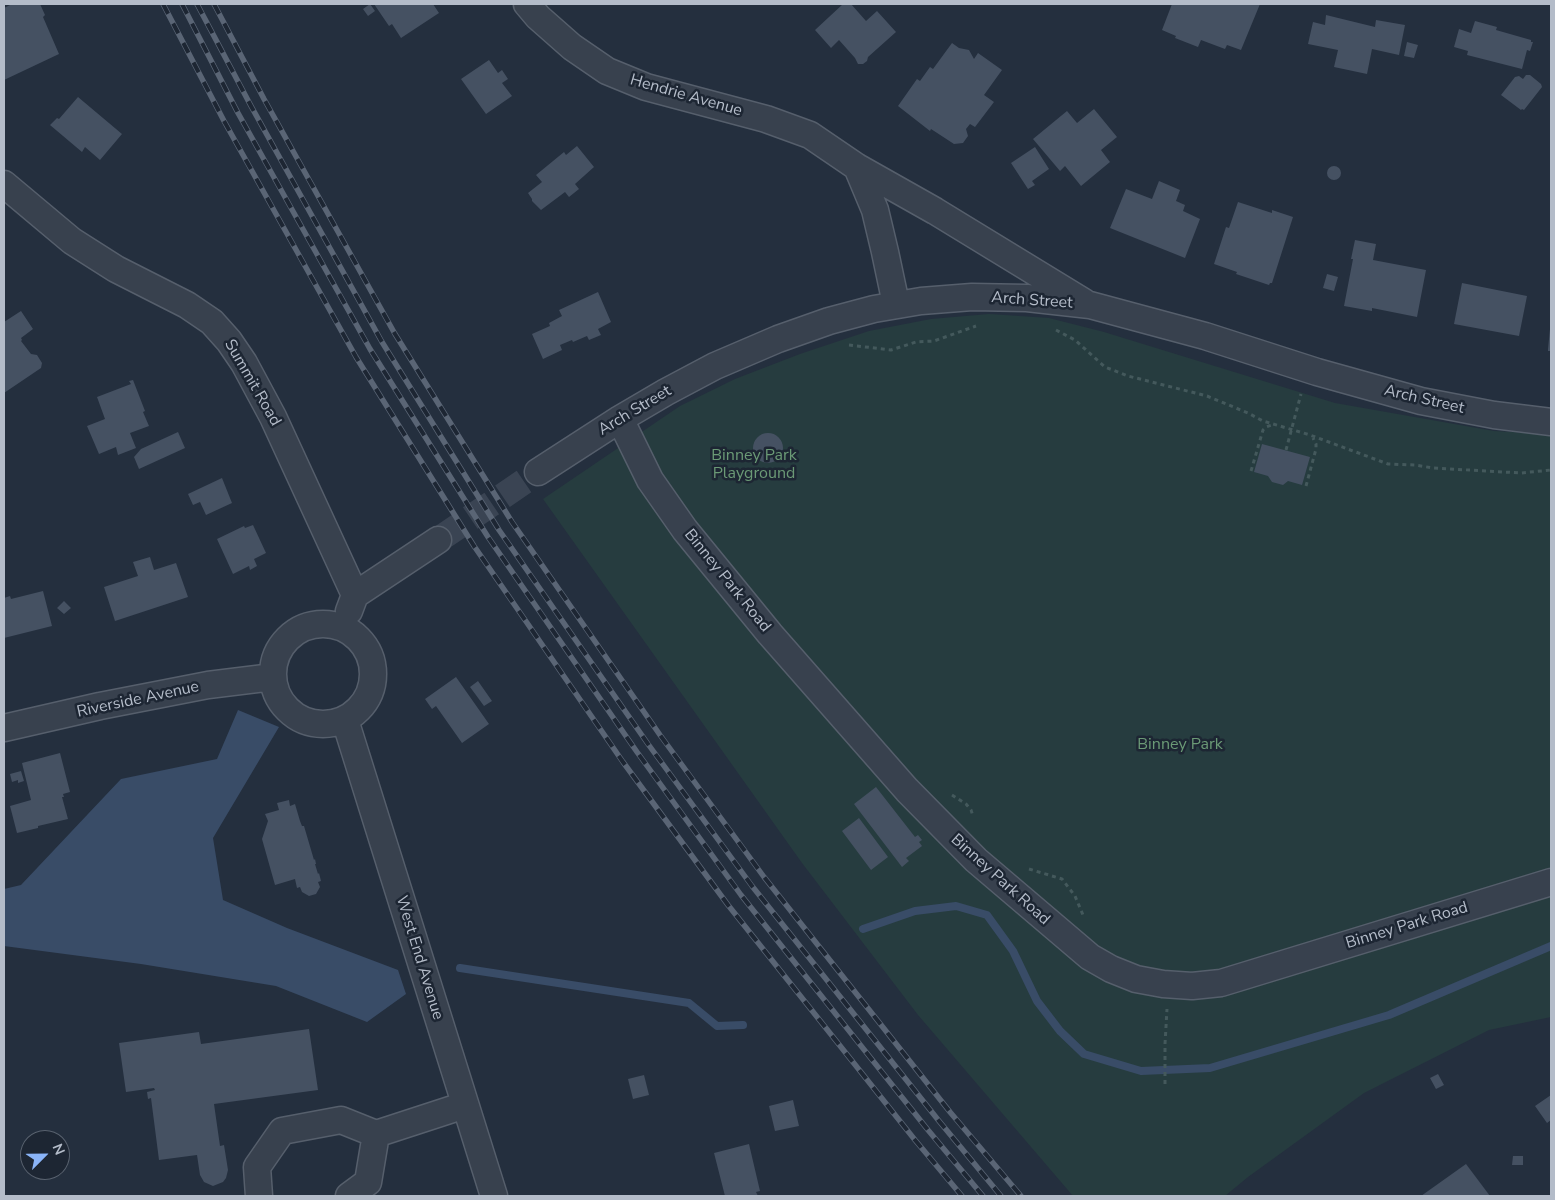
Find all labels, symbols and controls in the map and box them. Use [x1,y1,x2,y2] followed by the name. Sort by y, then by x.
[628,71,744,121] street label: Hendrie Avenue
[991,289,1073,313] street label: Arch Street
[219,336,285,430] street label: Summit Road
[1382,381,1466,419] street label: Arch Street
[595,382,675,440] street label: Arch Street
[711,446,797,484] park label: Binney Park Playground
[680,526,774,636] street label: Binney Park Road
[75,678,201,722] street label: Riverside Avenue
[1137,735,1223,755] park label: Binney Park
[946,830,1054,930] street label: Binney Park Road
[391,894,447,1022] street label: West End Avenue
[1344,898,1470,954] street label: Binney Park Road
[20,1130,70,1180] north arrow
[48,1141,69,1158] text: N

